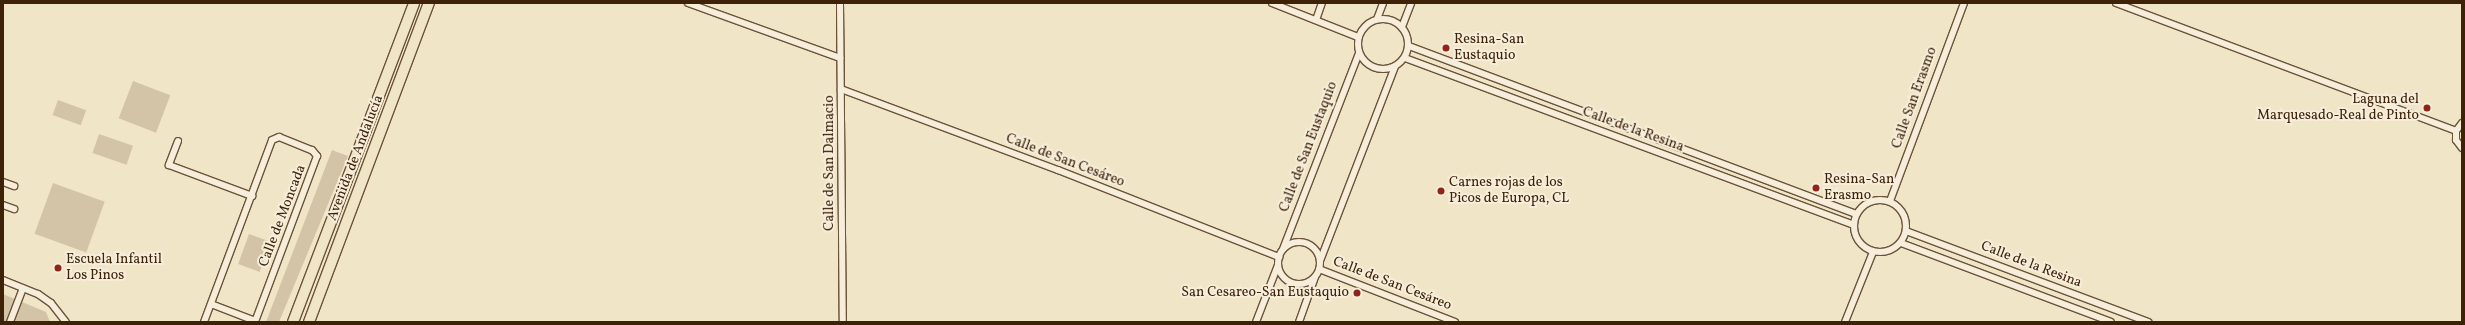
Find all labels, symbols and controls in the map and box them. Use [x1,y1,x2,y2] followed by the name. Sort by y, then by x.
[1454,32,1524,64] place label: Resina-San Eustaquio
[1441,43,1451,53] marker: Resina-San Eustaquio
[1889,45,1941,151] street label: Calle San Erasmo
[1276,79,1342,215] street label: Calle de San Eustaquio
[2257,92,2419,124] place label: Laguna del Marquesado-Real de Pinto
[324,93,388,223] street label: Avenida de Andalucía
[822,95,838,231] street label: Calle de San Dalmacio
[2422,103,2432,113] marker: Laguna del Marquesado-Real de Pinto
[1580,104,1686,156] street label: Calle de la Resina
[1003,131,1127,191] street label: Calle de San Cesáreo
[256,163,310,269] street label: Calle de Moncada
[1824,172,1894,204] place label: Resina-San Erasmo
[1449,175,1569,208] place label: Carnes rojas de los Picos de Europa, CL
[1811,183,1821,193] marker: Resina-San Erasmo
[1436,186,1446,196] marker: Carnes rojas de los Picos de Europa, CL
[1978,238,2084,292] street label: Calle de la Resina
[66,252,162,284] place label: Escuela Infantil Los Pinos
[1330,254,1454,314] street label: Calle de San Cesáreo
[53,263,63,273] marker: Escuela Infantil Los Pinos
[1181,285,1349,301] place label: San Cesareo-San Eustaquio
[1352,288,1362,298] marker: San Cesareo-San Eustaquio

